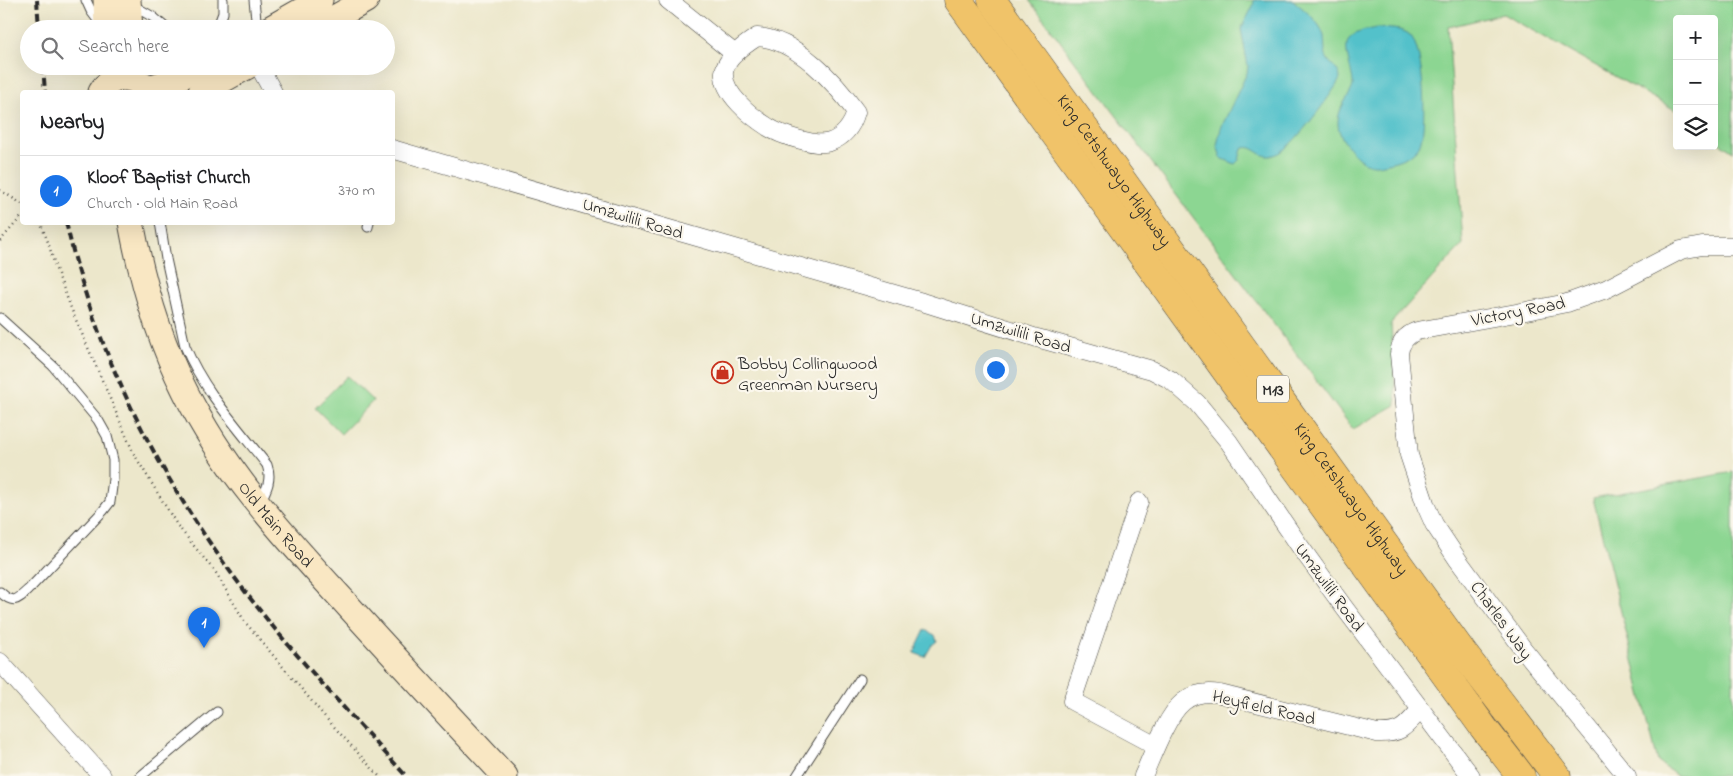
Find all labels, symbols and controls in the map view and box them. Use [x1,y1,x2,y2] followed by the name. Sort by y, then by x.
[1673,15,1718,150] map controls
[1673,15,1718,60] button: +
[20,20,395,75] search box
[38,34,66,62] icon: search
[78,34,169,61] text: Search here
[1673,60,1718,105] button: −
[1049,90,1177,253] street label: King Cetshwayo Highway
[1673,105,1718,150] button: layers
[40,108,104,138] text: Nearby
[87,165,250,192] text: Kloof Baptist Church
[53,179,59,203] text: 1
[338,179,375,203] text: 370 m
[87,192,238,216] text: Church · Old Main Road
[579,192,686,248] street label: Umzwilili Road
[1468,291,1568,335] street label: Victory Road
[967,306,1074,362] street label: Umzwilili Road
[737,352,878,399] place label: Bobby Collingwood Greenman Nursery
[983,357,1009,383] your location
[710,361,734,385] shop icon: Bobby Collingwood Greenman Nursery
[1257,376,1289,402] road number: M13
[1286,418,1414,582] street label: King Cetshwayo Highway
[231,477,319,575] street label: Old Main Road
[1287,538,1370,638] street label: Umzwilili Road
[1463,576,1538,666] street label: Charles Way
[188,607,220,648] pin: 1
[1209,684,1318,733] street label: Heyfield Road

